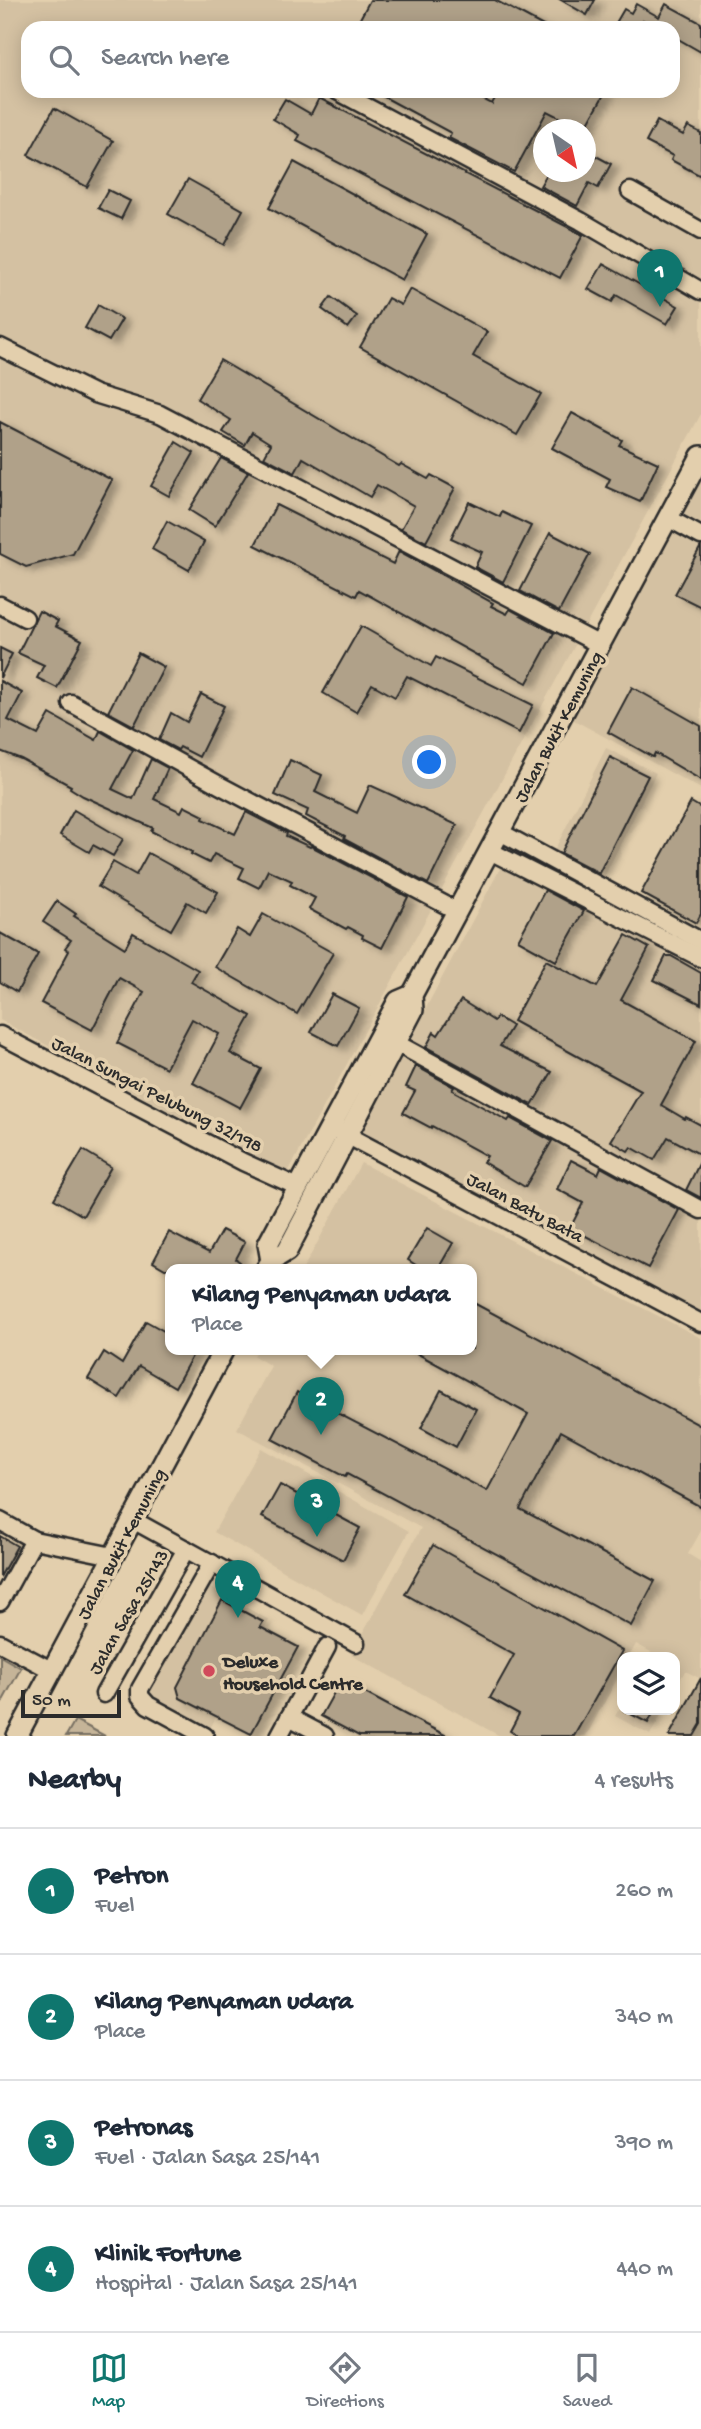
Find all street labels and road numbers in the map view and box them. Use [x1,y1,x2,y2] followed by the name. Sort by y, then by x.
[510,648,610,807] street label: Jalan Bukit Kemuning
[47,1033,266,1159] street label: Jalan Sungai Pelubung 32/198
[462,1169,588,1250] street label: Jalan Batu Bata
[73,1465,173,1624] street label: Jalan Bukit Kemuning
[85,1546,175,1679] street label: Jalan Sasa 25/143

